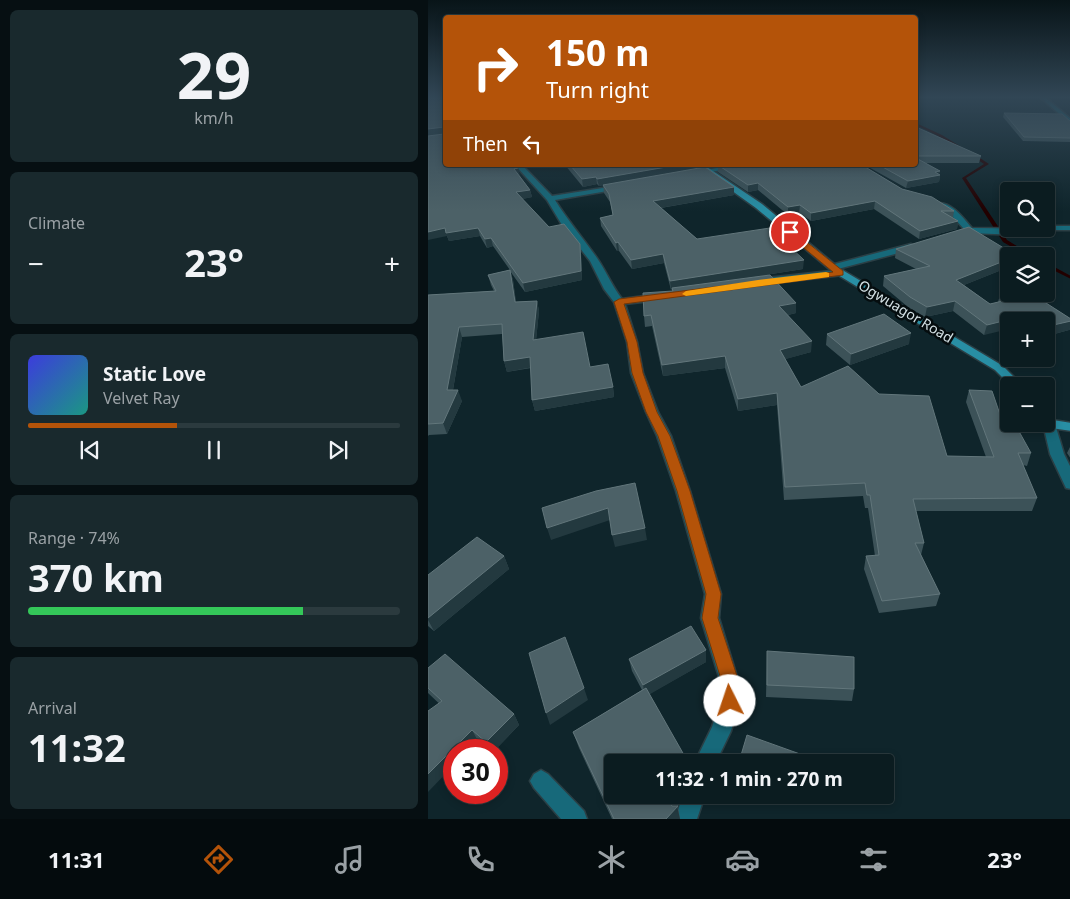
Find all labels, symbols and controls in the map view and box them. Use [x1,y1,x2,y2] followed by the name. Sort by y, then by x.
[546,29,649,76] text: 150 m
[177,30,251,118] text: 29
[463,35,528,100] icon: right
[546,74,649,104] text: Turn right
[194,107,234,129] text: km/h
[518,130,546,158] icon: left
[463,131,508,157] text: Then
[1000,182,1055,432] map controls
[1000,182,1055,237] button: search
[769,211,811,253] pin
[28,212,85,234] text: Climate
[776,218,804,246] icon: arrive
[184,236,244,288] text: 23°
[28,244,44,282] text: −
[384,244,400,282] text: +
[1000,247,1055,302] button: layers
[855,275,957,347] street label: Ogwuagor Road
[1000,312,1055,367] button: +
[103,361,206,387] text: Static Love
[1000,377,1055,432] button: −
[103,387,180,409] text: Velvet Ray
[76,436,104,464] icon: previous
[200,436,228,464] icon: pause
[324,436,352,464] icon: next
[28,527,120,549] text: Range · 74%
[28,551,164,603] text: 370 km
[703,674,755,726] position arrow
[28,697,77,719] text: Arrival
[28,721,126,773] text: 11:32
[443,739,508,804] speed limit sign: 30
[655,766,843,792] text: 11:32 · 1 min · 270 m
[201,842,236,877] icon: directions
[332,842,367,877] icon: music
[463,842,498,877] icon: phone
[594,842,629,877] icon: climate
[725,842,760,877] icon: car
[856,842,891,877] icon: filters
[48,844,105,874] text: 11:31
[987,844,1022,874] text: 23°

